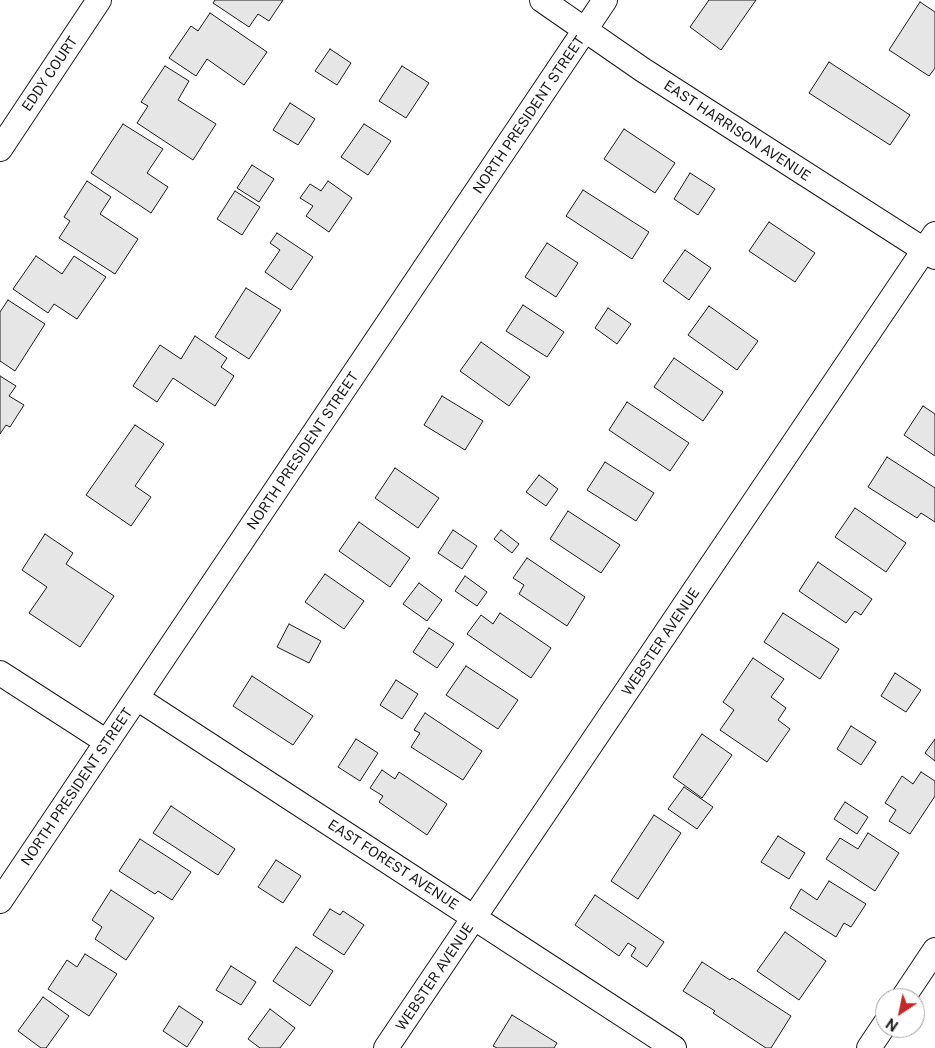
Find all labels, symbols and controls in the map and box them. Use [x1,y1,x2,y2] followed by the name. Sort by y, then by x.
[19,33,81,115] street label: EDDY COURT
[470,33,588,197] street label: NORTH PRESIDENT STREET
[660,77,814,185] street label: EAST HARRISON AVENUE
[244,369,362,533] street label: NORTH PRESIDENT STREET
[619,585,703,699] street label: WEBSTER AVENUE
[18,705,136,869] street label: NORTH PRESIDENT STREET
[325,816,461,914] street label: EAST FOREST AVENUE
[393,920,477,1034] street label: WEBSTER AVENUE
[875,988,925,1038] north arrow
[883,1015,901,1034] text: N

